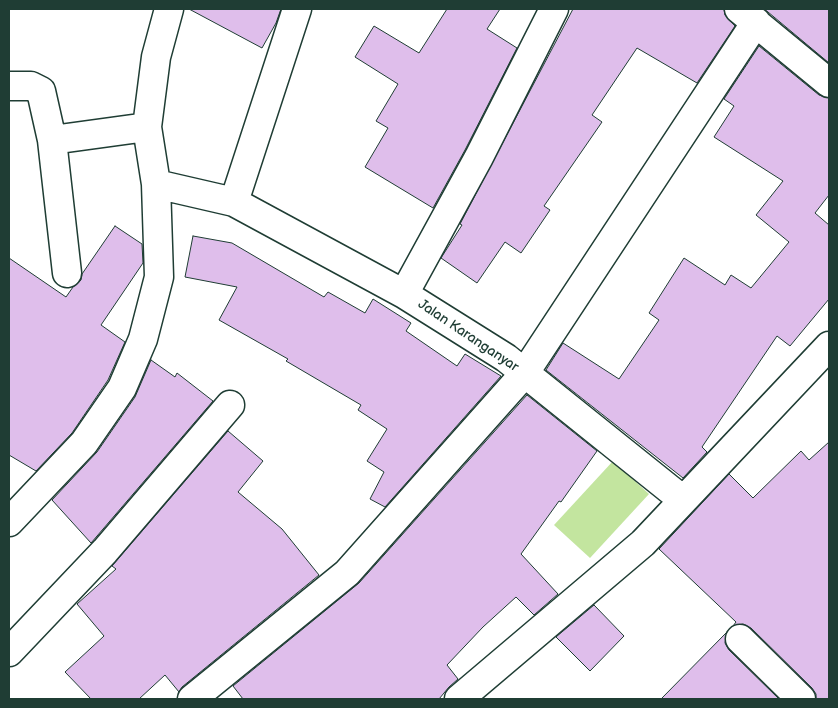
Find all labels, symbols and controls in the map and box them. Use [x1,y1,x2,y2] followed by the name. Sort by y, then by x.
[414,296,522,376] street label: Jalan Karanganyar

